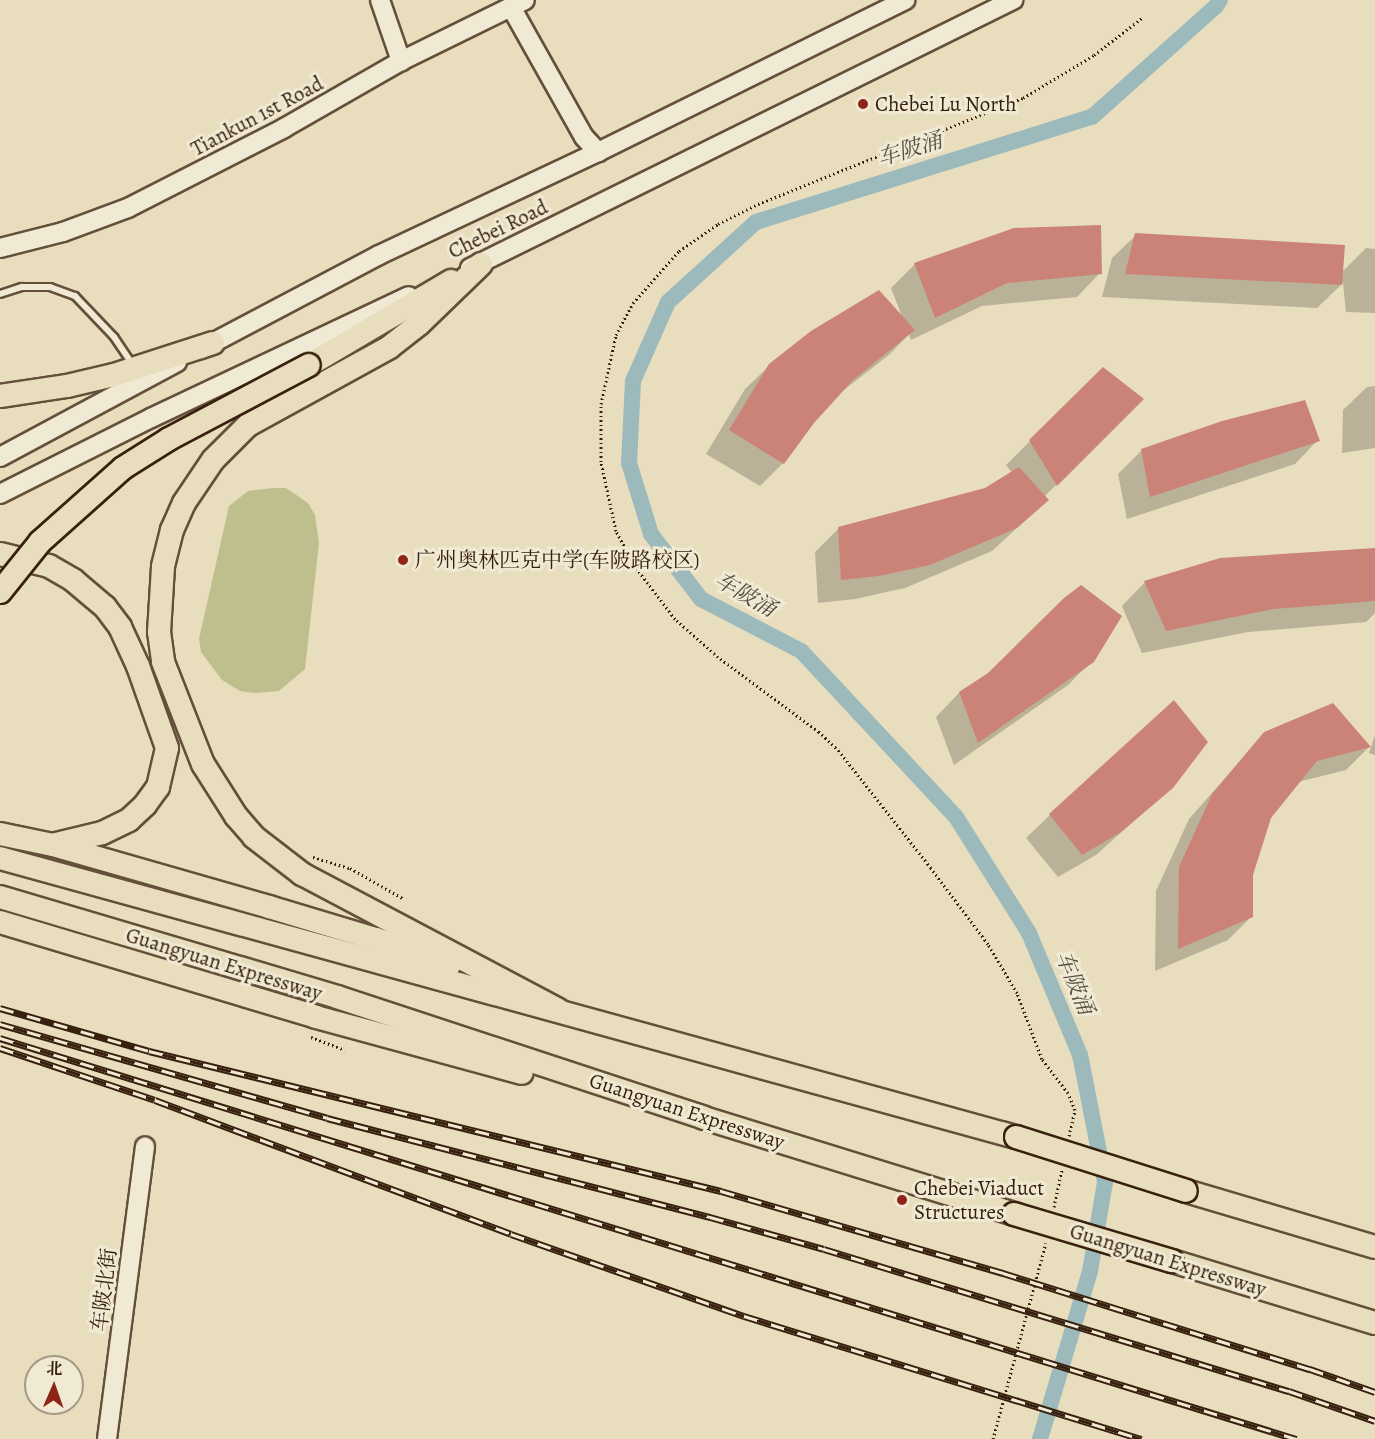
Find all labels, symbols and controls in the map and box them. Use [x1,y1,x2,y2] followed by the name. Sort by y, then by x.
[187,71,327,161] street label: Tiankun 1st Road
[875,91,1016,117] place label: Chebei Lu North
[856,97,870,111] marker: Chebei Lu North
[875,128,945,172] water label: 车陂涌
[444,194,552,264] street label: Chebei Road
[415,547,700,573] place label: 广州奥林匹克中学(车陂路校区)
[396,553,410,567] marker: 广州奥林匹克中学(车陂路校区)
[710,567,780,623] water label: 车陂涌
[123,922,325,1006] street label: Guangyuan Expressway
[1049,947,1099,1019] water label: 车陂涌
[586,1068,788,1154] street label: Guangyuan Expressway
[914,1175,1044,1225] place label: Chebei Viaduct Structures
[895,1193,909,1207] marker: Chebei Viaduct Structures
[1067,1218,1269,1302] street label: Guangyuan Expressway
[86,1247,122,1333] street label: 车陂北街
[24,1355,84,1415] north arrow
[46,1358,63,1380] text: 北

